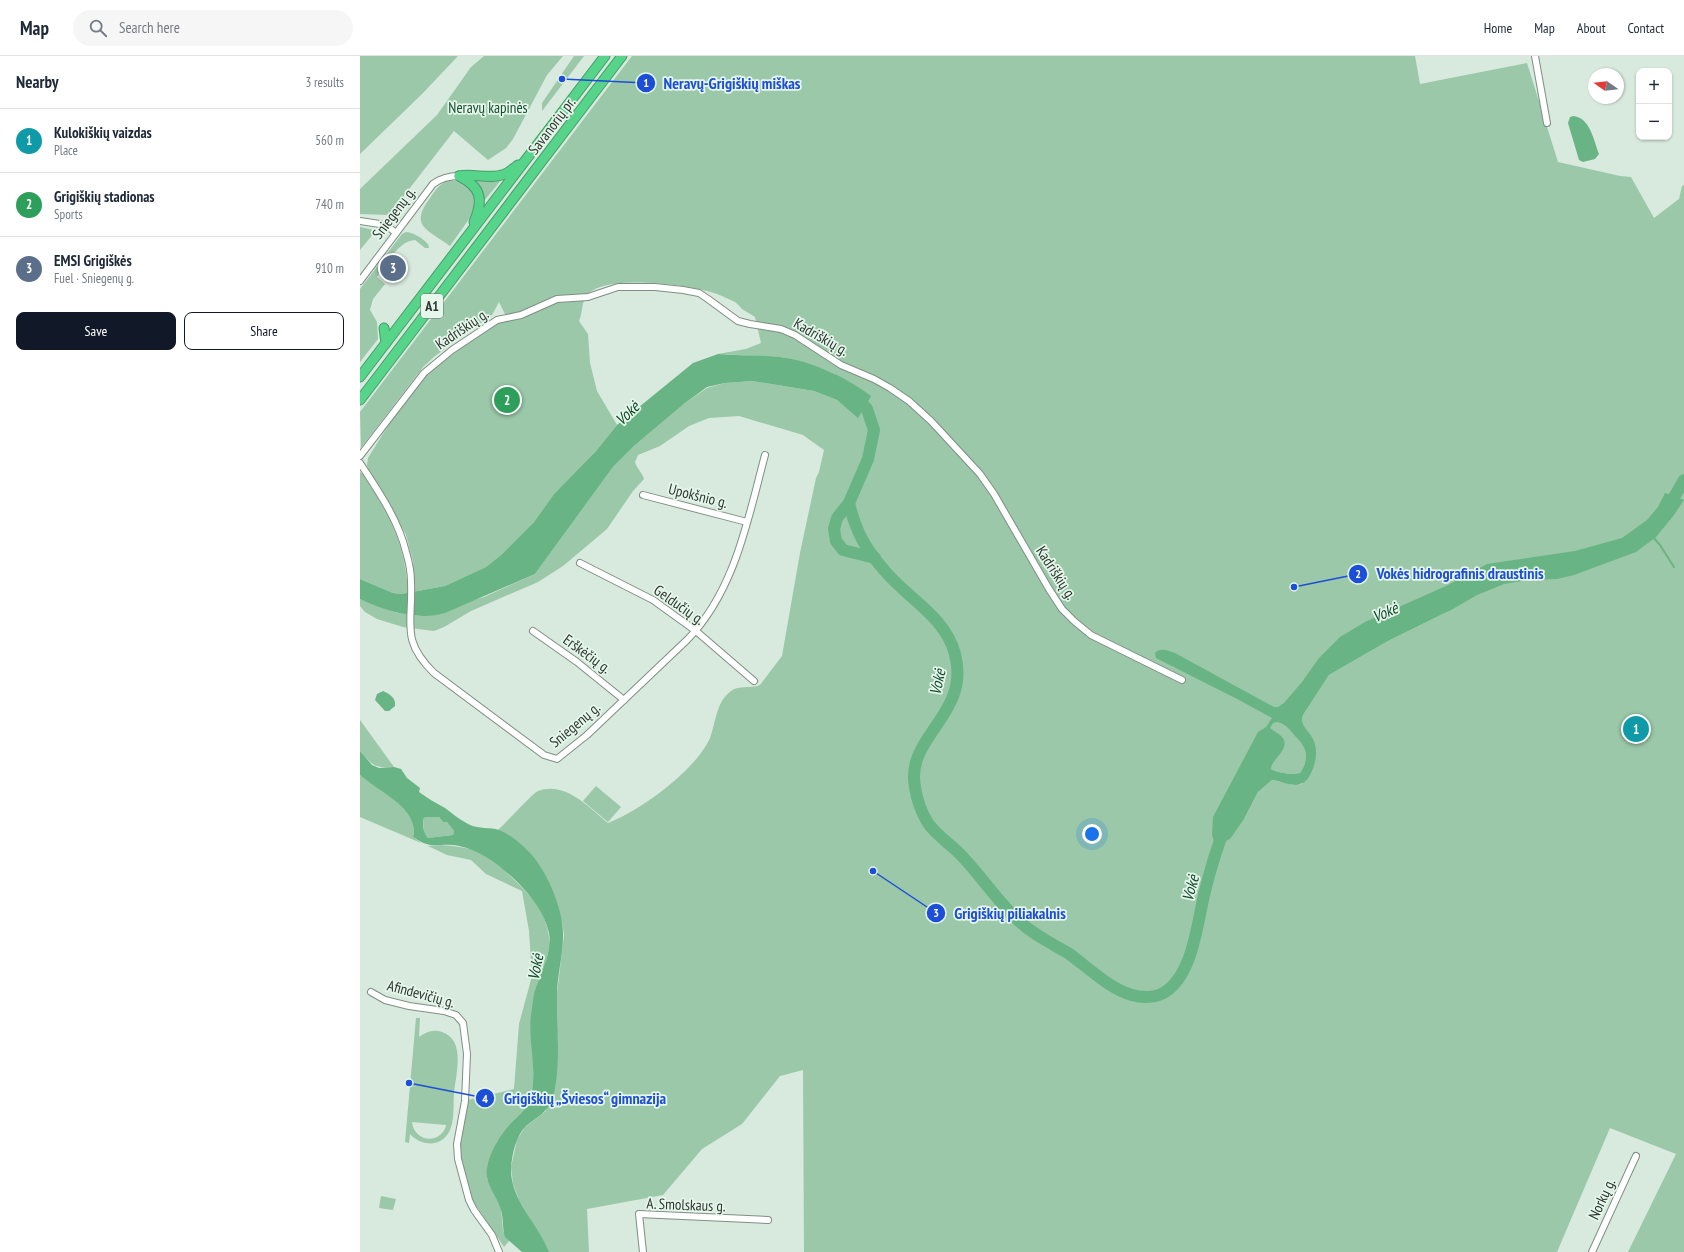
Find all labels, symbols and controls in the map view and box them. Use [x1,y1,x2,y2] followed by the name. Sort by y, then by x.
[73,10,353,46] search box
[20,16,49,40] text: Map
[87,17,109,39] icon: search
[119,18,180,37] text: Search here
[1484,19,1512,37] text: Home
[1534,19,1555,37] text: Map
[1577,19,1606,37] text: About
[1628,19,1664,37] text: Contact
[1588,68,1624,104] north arrow
[1636,68,1672,140] map controls
[1636,68,1672,104] button: +
[636,69,809,97] callout: Neravų-Grigiškių miškas
[16,71,59,93] text: Nearby
[664,73,801,93] text: Neravų-Grigiškių miškas
[305,74,344,91] text: 3 results
[643,75,649,90] text: 1
[524,93,580,158] street label: Savanorių pr.
[448,98,528,117] park label: Neravų kapinės
[1636,104,1672,140] button: −
[54,123,152,142] text: Kulokiškių vaizdas
[26,132,32,149] text: 1
[315,132,344,149] text: 560 m
[54,142,78,159] text: Place
[368,183,420,243] street label: Sniegenų g.
[54,187,155,206] text: Grigiškių stadionas
[26,196,32,213] text: 2
[315,196,344,213] text: 740 m
[54,206,83,223] text: Sports
[54,251,132,270] text: EMSI Grigiškės
[380,253,406,283] pin: 3
[26,260,32,277] text: 3
[315,260,344,277] text: 910 m
[54,270,134,287] text: Fuel · Sniegenų g.
[421,294,443,318] road number: A1
[432,304,492,353] street label: Kadriškių g.
[16,312,176,350] button: Save
[184,312,344,350] button: Share
[791,313,852,360] street label: Kadriškių g.
[494,385,520,415] pin: 2
[611,396,644,429] water label: Vokė
[667,479,730,512] street label: Upokšnio g.
[1032,542,1081,603] street label: Kadriškių g.
[1348,560,1551,588] callout: Vokės hidrografinis draustinis
[1375,563,1544,583] text: Vokės hidrografinis draustinis
[1355,566,1361,581] text: 2
[650,580,709,629] street label: Geldučių g.
[1369,597,1402,626] water label: Vokė
[560,630,615,678] street label: Erškėčių g.
[924,666,950,697] water label: Vokė
[545,698,604,751] street label: Sniegenų g.
[1623,714,1649,744] pin: 1
[1082,824,1102,844] your location
[1177,871,1203,903] water label: Vokė
[926,899,1074,927] callout: Grigiškių piliakalnis
[954,903,1066,923] text: Grigiškių piliakalnis
[933,905,939,920] text: 3
[523,951,548,982] water label: Vokė
[385,975,457,1012] street label: Afindevičių g.
[475,1084,675,1112] callout: Grigiškių „Šviesos“ gimnazija
[504,1088,666,1108] text: Grigiškių „Šviesos“ gimnazija
[482,1091,488,1106] text: 4
[1584,1175,1619,1222] street label: Norkų g.
[646,1194,726,1215] street label: A. Smolskaus g.

